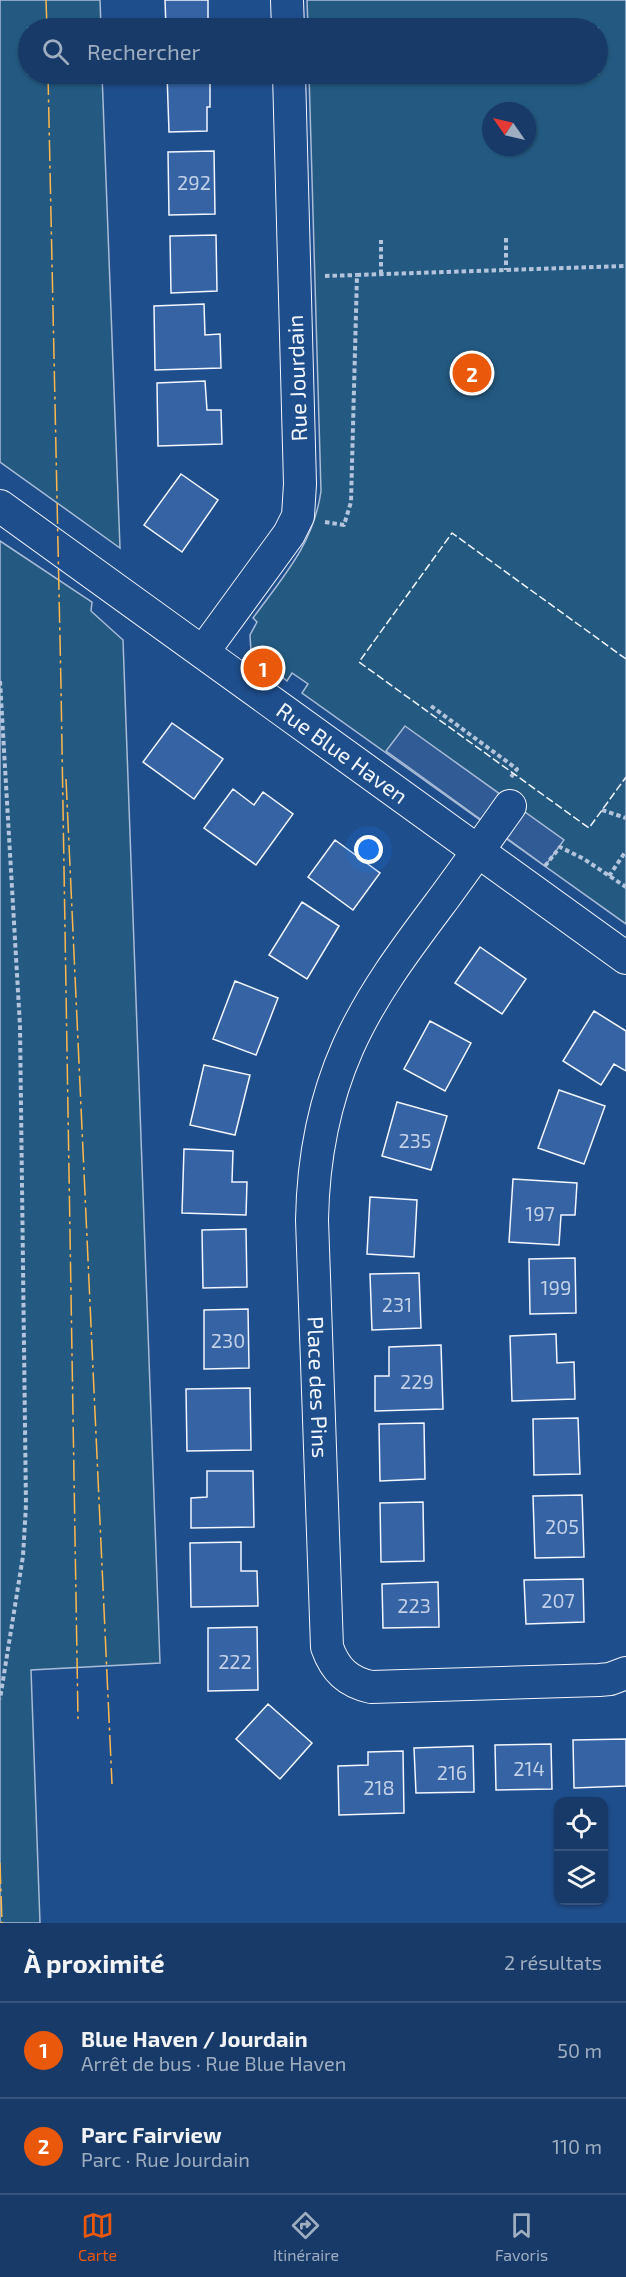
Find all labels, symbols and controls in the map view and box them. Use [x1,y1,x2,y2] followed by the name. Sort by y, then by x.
[18,18,608,84] search box
[39,35,72,68] icon: search
[87,38,200,64] text: Rechercher
[482,102,536,156] north arrow
[177,170,211,194] house number: 292
[281,314,311,442] street label: Rue Jourdain
[452,350,492,395] pin: 2
[244,646,282,690] pin: 1
[272,696,413,808] street label: Rue Blue Haven
[354,835,383,864] your location
[398,1128,432,1152] house number: 235
[525,1201,555,1225] house number: 197
[541,1275,571,1299] house number: 199
[382,1292,412,1316] house number: 231
[303,1316,334,1458] street label: Place des Pins
[211,1328,245,1352] house number: 230
[400,1369,434,1393] house number: 229
[545,1514,579,1538] house number: 205
[541,1588,575,1612] house number: 207
[397,1593,431,1617] house number: 223
[218,1649,252,1673] house number: 222
[513,1756,545,1780] house number: 214
[437,1760,467,1784] house number: 216
[363,1775,395,1799] house number: 218
[554,1797,608,1905] map controls
[554,1797,608,1851] button: locate
[554,1851,608,1905] button: layers
[24,1947,165,1978] text: À proximité
[504,1950,602,1974] text: 2 résultats
[81,2025,308,2051] text: Blue Haven / Jourdain
[39,2038,48,2062] text: 1
[557,2038,602,2062] text: 50 m
[81,2051,346,2075] text: Arrêt de bus · Rue Blue Haven
[81,2121,222,2147] text: Parc Fairview
[38,2134,49,2158] text: 2
[552,2134,602,2158] text: 110 m
[81,2147,250,2171] text: Parc · Rue Jourdain
[78,2209,117,2264] tab: Carte
[273,2209,339,2264] tab: Itinéraire
[495,2209,548,2264] tab: Favoris

